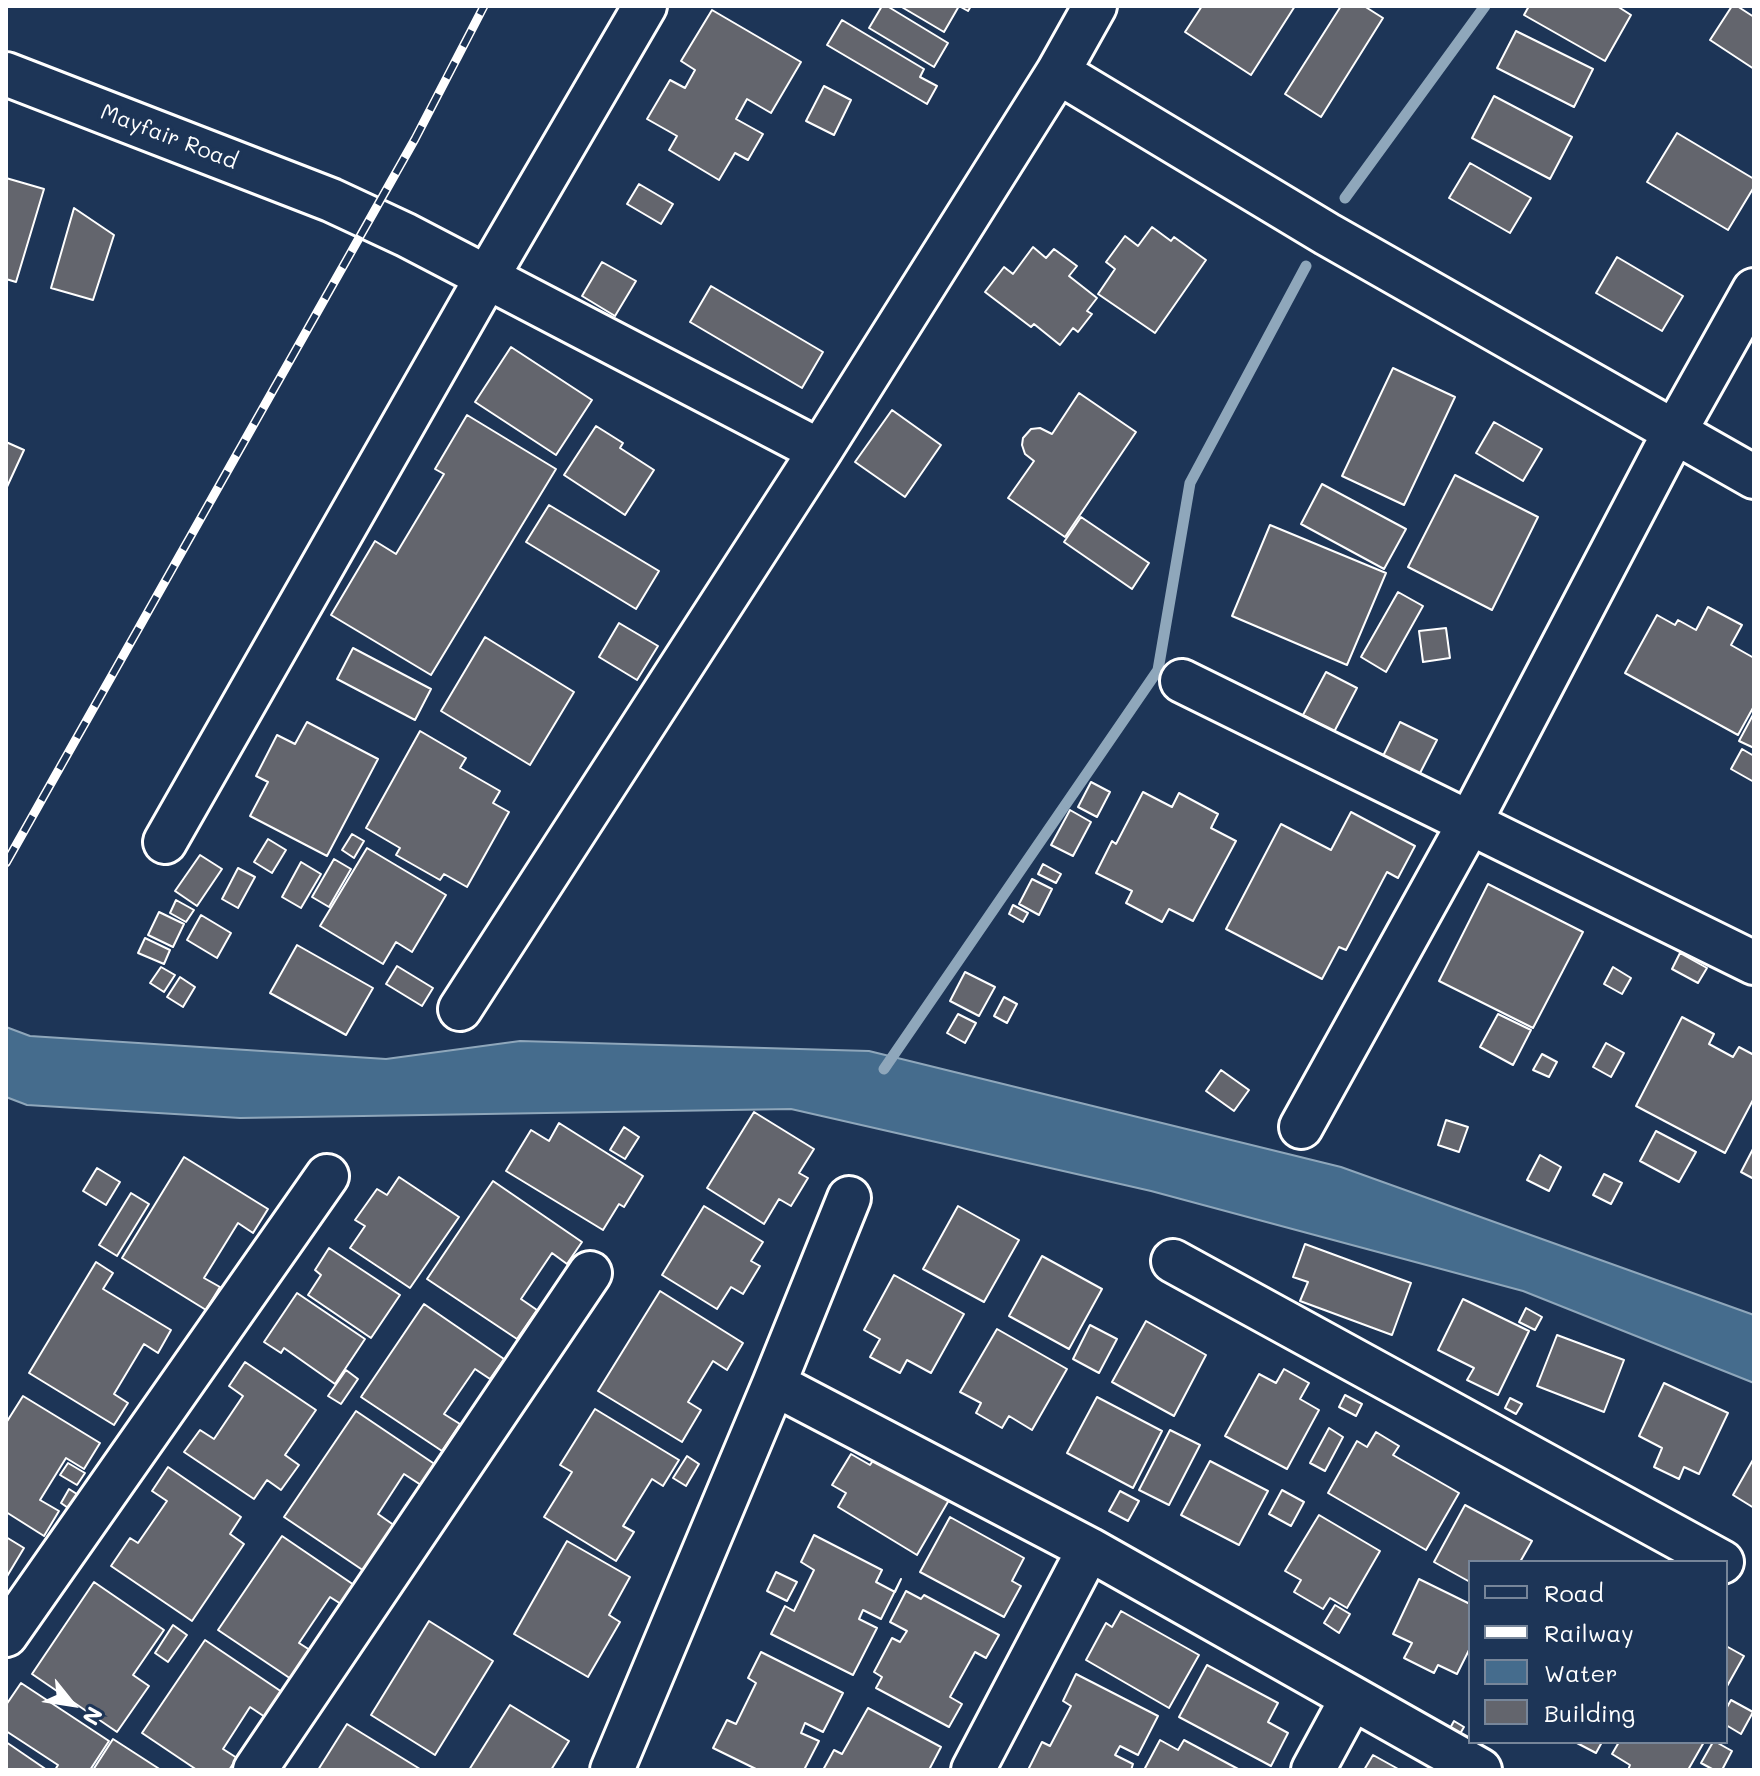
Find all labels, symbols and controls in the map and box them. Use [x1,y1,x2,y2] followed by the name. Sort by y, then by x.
[97,99,241,175] street label: Mayfair Road
[1468,1560,1728,1744] legend
[1544,1577,1604,1608] text: Road
[1544,1617,1634,1648] text: Railway
[1544,1657,1618,1688] text: Water
[32,1664,112,1744] north arrow
[1544,1697,1635,1728] text: Building
[76,1702,110,1731] text: N

